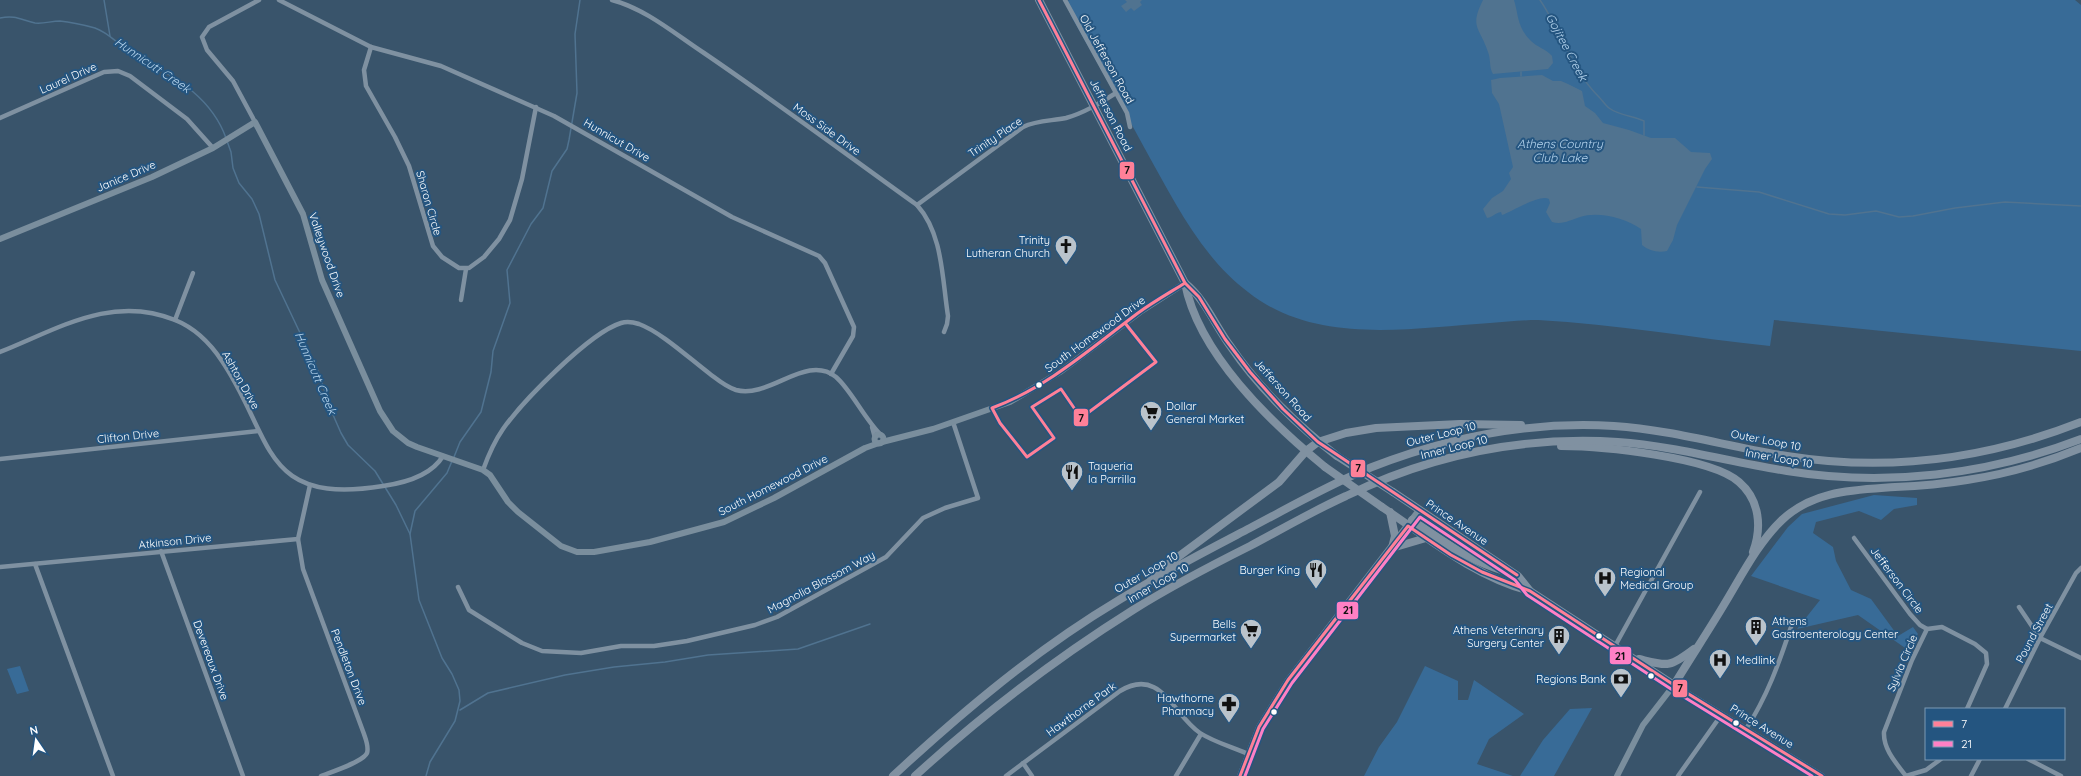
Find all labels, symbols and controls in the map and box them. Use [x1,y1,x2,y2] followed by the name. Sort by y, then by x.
[1543,11,1592,85] water label: Gojitee Creek
[1077,12,1137,106] street label: Old Jefferson Road
[112,34,195,97] water label: Hunnicutt Creek
[37,59,99,97] street label: Laurel Drive
[1087,76,1135,154] street label: Jefferson Road
[791,100,863,158] street label: Moss Side Drive
[965,114,1025,160] street label: Trinity Place
[581,115,653,165] street label: Hunnicut Drive
[1517,136,1604,165] water label: Athens Country Club Lake
[94,157,158,195] street label: Janice Drive
[1119,161,1135,180] line badge: 7
[1124,163,1130,177] text: 7
[413,169,445,237] street label: Sharon Circle
[306,211,348,299] street label: Valleywood Drive
[966,233,1050,260] place label: Trinity Lutheran Church
[1053,233,1079,266] church icon: Trinity Lutheran Church
[1042,293,1148,375] street label: South Homewood Drive
[292,329,341,418] water label: Hunnicutt Creek
[219,348,263,412] street label: Ashton Drive
[1251,356,1315,424] street label: Jefferson Road
[1034,380,1044,390] unlabelled marker
[1138,399,1164,432] supermarket icon: Dollar General Market
[1166,399,1245,426] place label: Dollar General Market
[1073,408,1089,427] line badge: 7
[1078,411,1084,425] text: 7
[1405,419,1477,449] street label: Outer Loop 10
[96,426,160,446] street label: Clifton Drive
[1730,426,1802,454] street label: Outer Loop 10
[1419,432,1489,462] street label: Inner Loop 10
[1744,445,1814,471] street label: Inner Loop 10
[716,451,830,519] street label: South Homewood Drive
[1059,459,1085,492] restaurant icon: Taqueria la Parrilla
[1088,459,1136,486] place label: Taqueria la Parrilla
[1350,459,1366,478] line badge: 7
[1355,461,1361,475] text: 7
[1423,496,1491,548] street label: Prince Avenue
[138,530,212,552] street label: Atkinson Drive
[1867,544,1927,616] street label: Jefferson Circle
[765,548,877,616] street label: Magnolia Blossom Way
[1112,548,1180,596] street label: Outer Loop 10
[1303,557,1329,590] restaurant icon: Burger King
[1125,560,1191,606] street label: Inner Loop 10
[1239,563,1300,577] place label: Burger King
[1592,565,1618,598] hospital icon: Regional Medical Group
[1620,565,1694,592] place label: Regional Medical Group
[1336,601,1359,620] line badge: 21
[2012,601,2056,665] street label: Pound Street
[1343,603,1353,617] text: 21
[1743,614,1769,647] building icon: Athens Gastroenterology Center
[1772,614,1899,641] place label: Athens Gastroenterology Center
[1170,617,1236,644] place label: Bells Supermarket
[1238,617,1264,650] supermarket icon: Bells Supermarket
[190,618,232,702] street label: Devereaux Drive
[1453,623,1545,650] place label: Athens Veterinary Surgery Center
[1546,623,1572,656] building icon: Athens Veterinary Surgery Center
[328,627,370,707] street label: Pendleton Drive
[1594,631,1604,641] unlabelled marker
[1884,632,1920,694] street label: Sylvia Circle
[1609,646,1632,665] line badge: 21
[1707,647,1733,680] hospital icon: Medlink
[1615,649,1625,663] text: 21
[1736,653,1775,667] place label: Medlink
[1608,666,1634,699] bank icon: Regions Bank
[1646,671,1656,681] unlabelled marker
[1536,672,1606,686] place label: Regions Bank
[1043,679,1119,739] street label: Hawthorne Park
[1672,679,1688,698] line badge: 7
[1677,681,1683,695] text: 7
[1157,691,1214,718] place label: Hawthorne Pharmacy
[1216,691,1242,724] pharmacy icon: Hawthorne Pharmacy
[1728,701,1796,751] street label: Prince Avenue
[1269,707,1279,717] unlabelled marker
[1925,708,2065,760] legend
[1961,716,1967,731] text: 7
[1731,718,1741,728] unlabelled marker
[16,720,56,760] north arrow
[28,723,39,738] text: N
[1961,736,1972,751] text: 21

